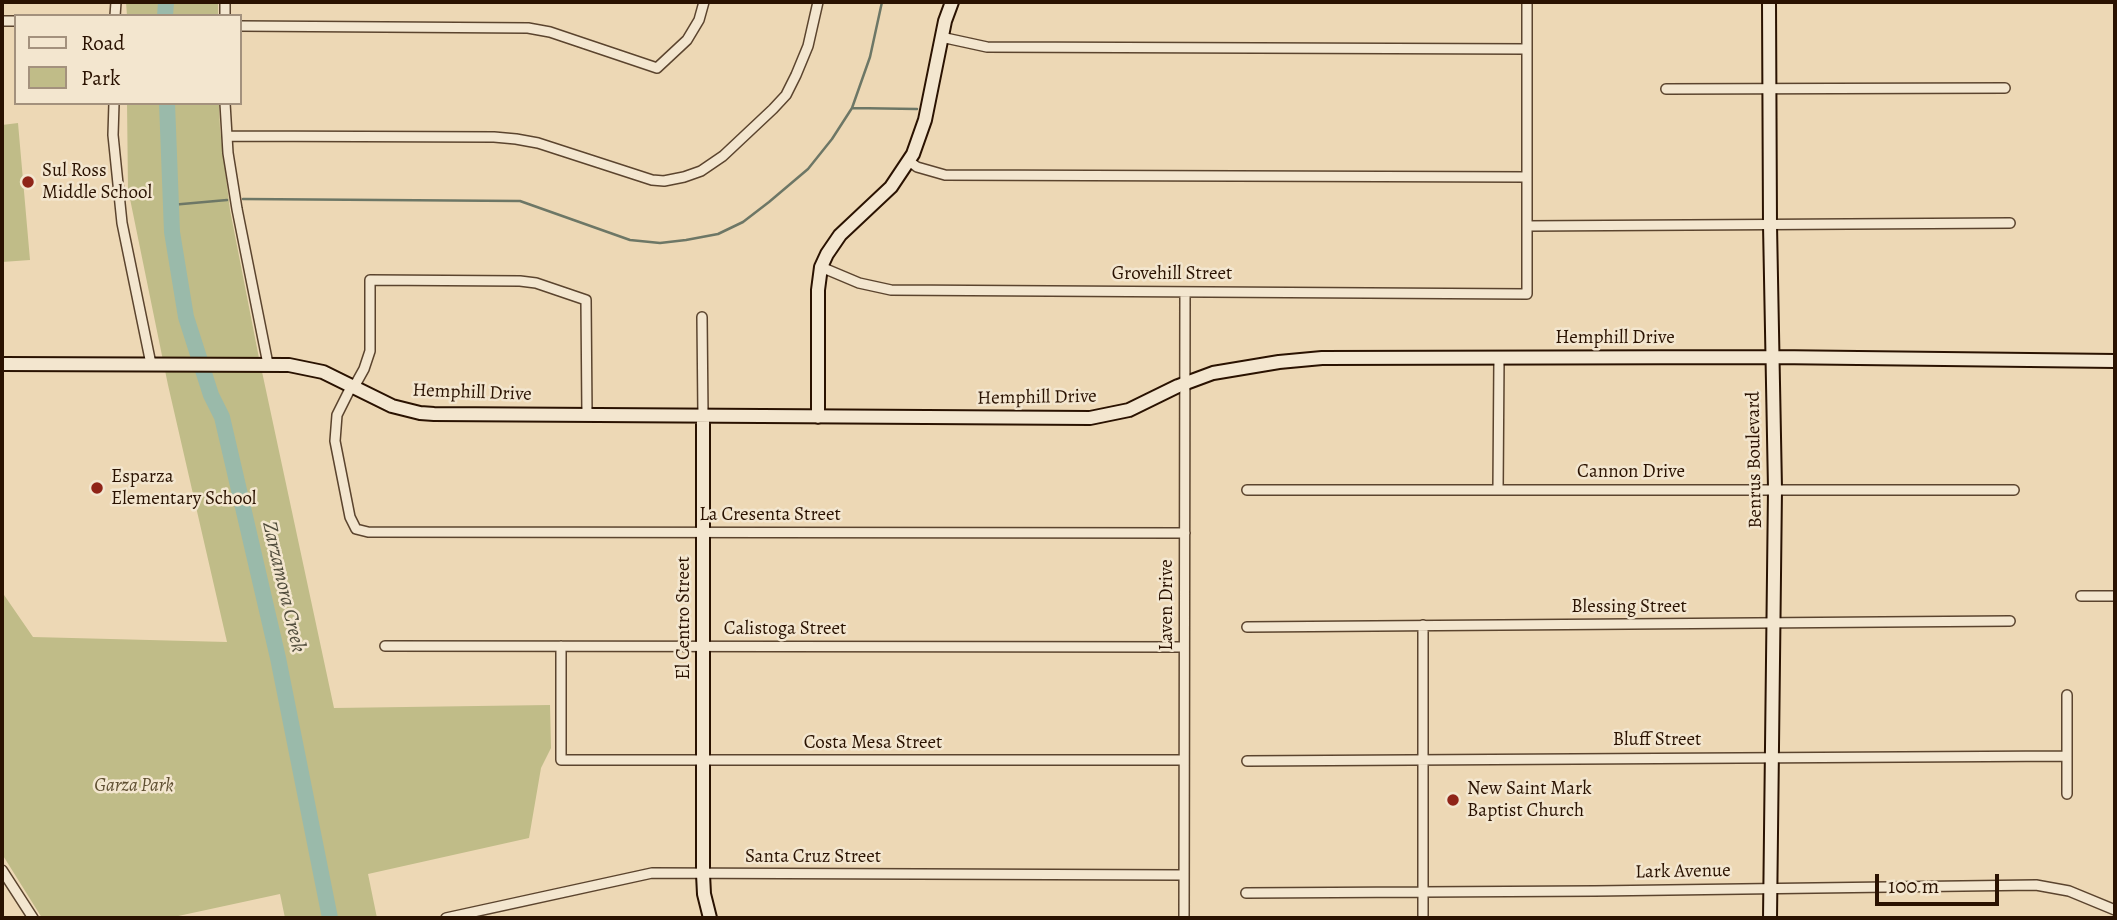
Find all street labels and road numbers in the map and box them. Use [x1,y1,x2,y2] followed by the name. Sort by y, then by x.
[1112,263,1232,285] street label: Grovehill Street
[1555,327,1675,349] street label: Hemphill Drive
[412,380,532,406] street label: Hemphill Drive
[977,386,1097,410] street label: Hemphill Drive
[1742,391,1768,529] street label: Benrus Boulevard
[1577,461,1685,483] street label: Cannon Drive
[699,504,841,526] street label: La Cresenta Street
[673,556,695,680] street label: El Centro Street
[1156,559,1178,651] street label: Laven Drive
[1571,596,1687,618] street label: Blessing Street
[724,618,846,640] street label: Calistoga Street
[1613,729,1701,751] street label: Bluff Street
[804,732,942,754] street label: Costa Mesa Street
[745,846,881,868] street label: Santa Cruz Street
[1635,860,1731,884] street label: Lark Avenue

